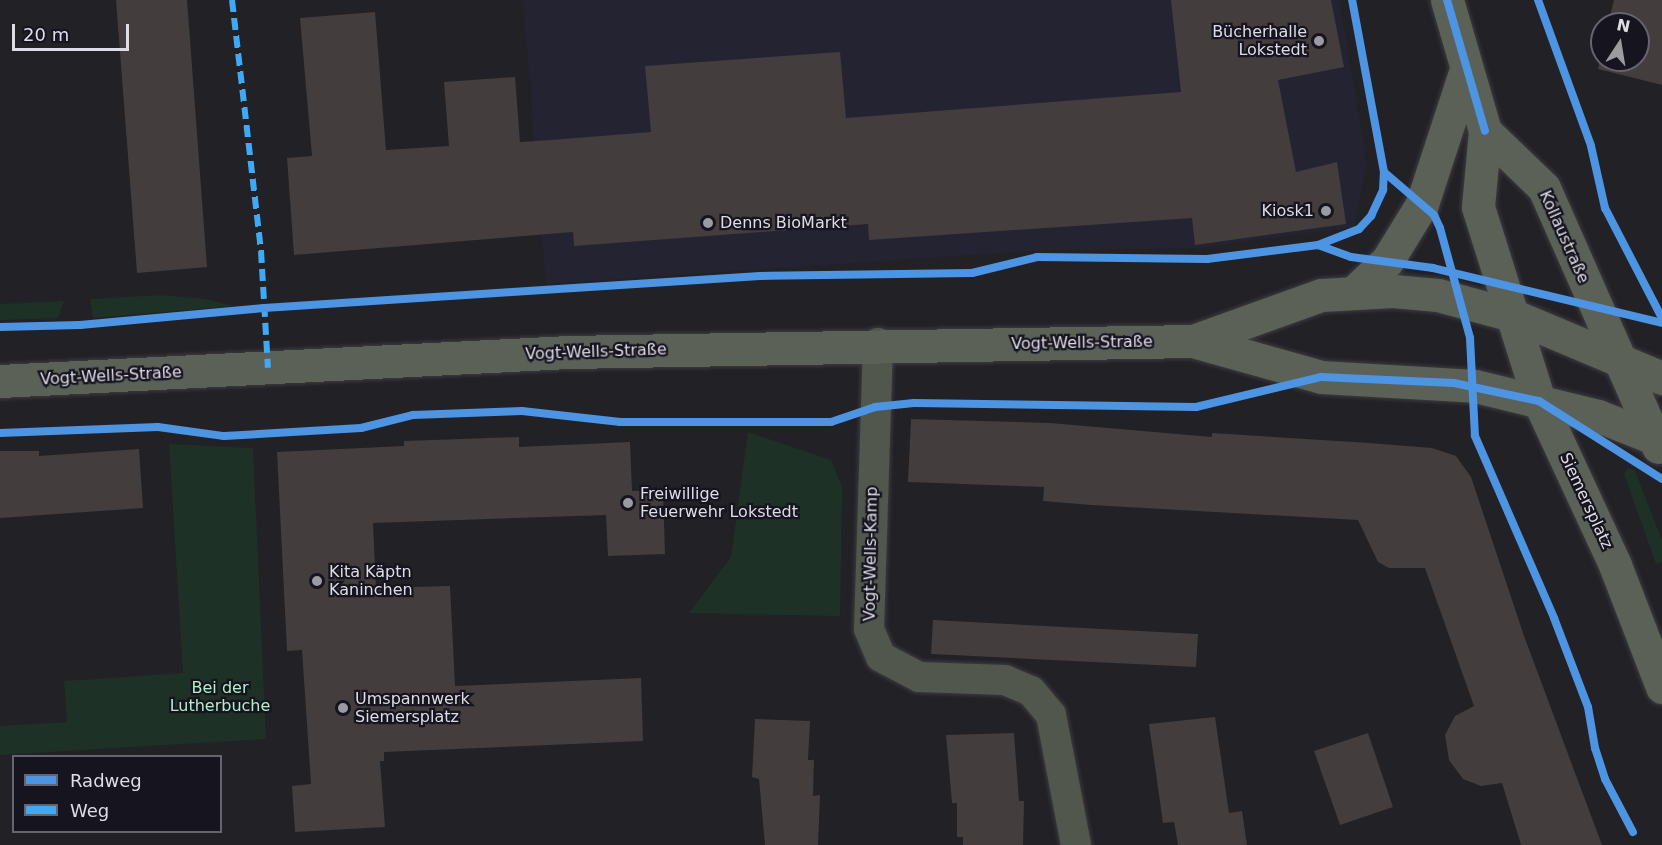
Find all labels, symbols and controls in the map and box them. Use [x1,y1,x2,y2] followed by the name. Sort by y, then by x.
[15,12,132,50] scale bar
[1590,12,1650,72] north arrow
[1615,15,1632,37] text: N
[1212,22,1307,60] place label: Bücherhalle Lokstedt
[23,24,69,45] text: 20 m
[1312,34,1326,48] marker: Bücherhalle Lokstedt
[1535,188,1593,286] street label: Kollaustraße
[1261,201,1314,221] place label: Kiosk1
[1319,204,1333,218] marker: Kiosk1
[720,213,847,233] place label: Denns BioMarkt
[701,216,715,230] marker: Denns BioMarkt
[1011,332,1153,354] street label: Vogt-Wells-Straße
[525,340,667,364] street label: Vogt-Wells-Straße
[40,363,182,389] street label: Vogt-Wells-Straße
[1555,450,1617,552] street label: Siemersplatz
[640,484,798,522] place label: Freiwillige Feuerwehr Lokstedt
[860,487,882,621] street label: Vogt-Wells-Kamp
[621,496,635,510] marker: Freiwillige Feuerwehr Lokstedt
[329,562,413,600] place label: Kita Käptn Kaninchen
[310,574,324,588] marker: Kita Käptn Kaninchen
[170,678,270,716] park label: Bei der Lutherbuche
[355,689,470,727] place label: Umspannwerk Siemersplatz
[336,701,350,715] marker: Umspannwerk Siemersplatz
[12,755,222,833] legend
[70,770,142,791] text: Radweg
[70,800,109,821] text: Weg

